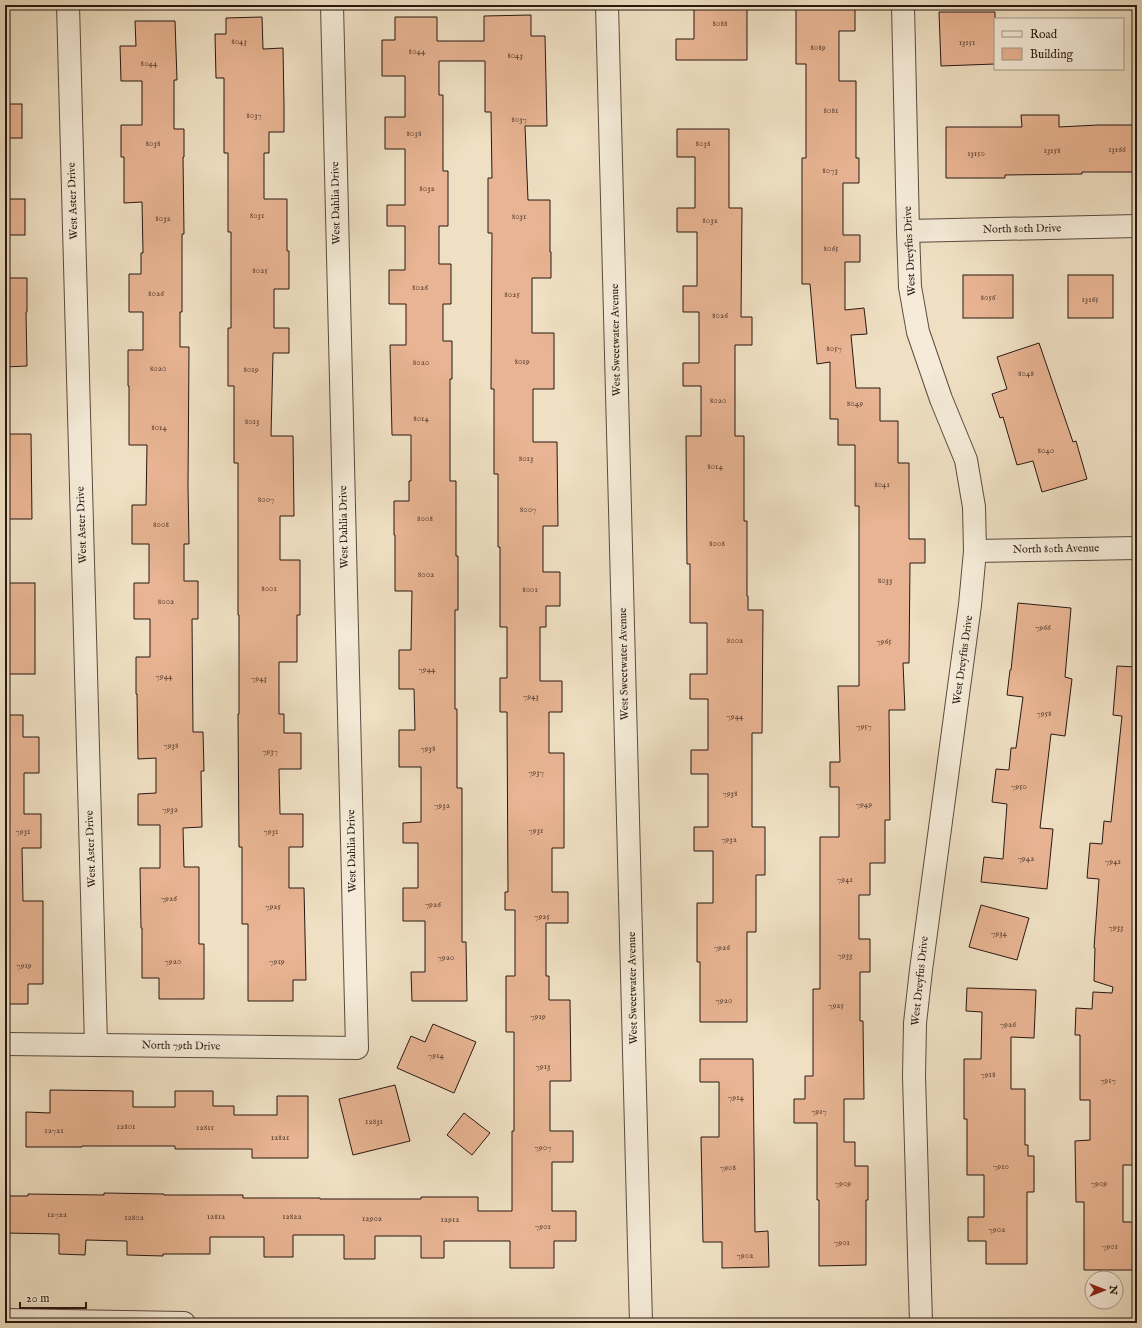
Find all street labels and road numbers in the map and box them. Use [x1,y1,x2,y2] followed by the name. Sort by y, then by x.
[328,161,344,245] street label: West Dahlia Drive
[65,162,81,240] street label: West Aster Drive
[901,206,919,296] street label: West Dreyfus Drive
[983,221,1061,237] street label: North 80th Drive
[608,284,624,396] street label: West Sweetwater Avenue
[336,485,352,569] street label: West Dahlia Drive
[74,486,90,564] street label: West Aster Drive
[1013,541,1099,557] street label: North 80th Avenue
[616,608,632,720] street label: West Sweetwater Avenue
[950,614,976,706] street label: West Dreyfus Drive
[344,809,360,893] street label: West Dahlia Drive
[83,810,99,888] street label: West Aster Drive
[625,932,641,1044] street label: West Sweetwater Avenue
[908,936,932,1026] street label: West Dreyfus Drive
[141,1038,221,1054] street label: North 79th Drive

